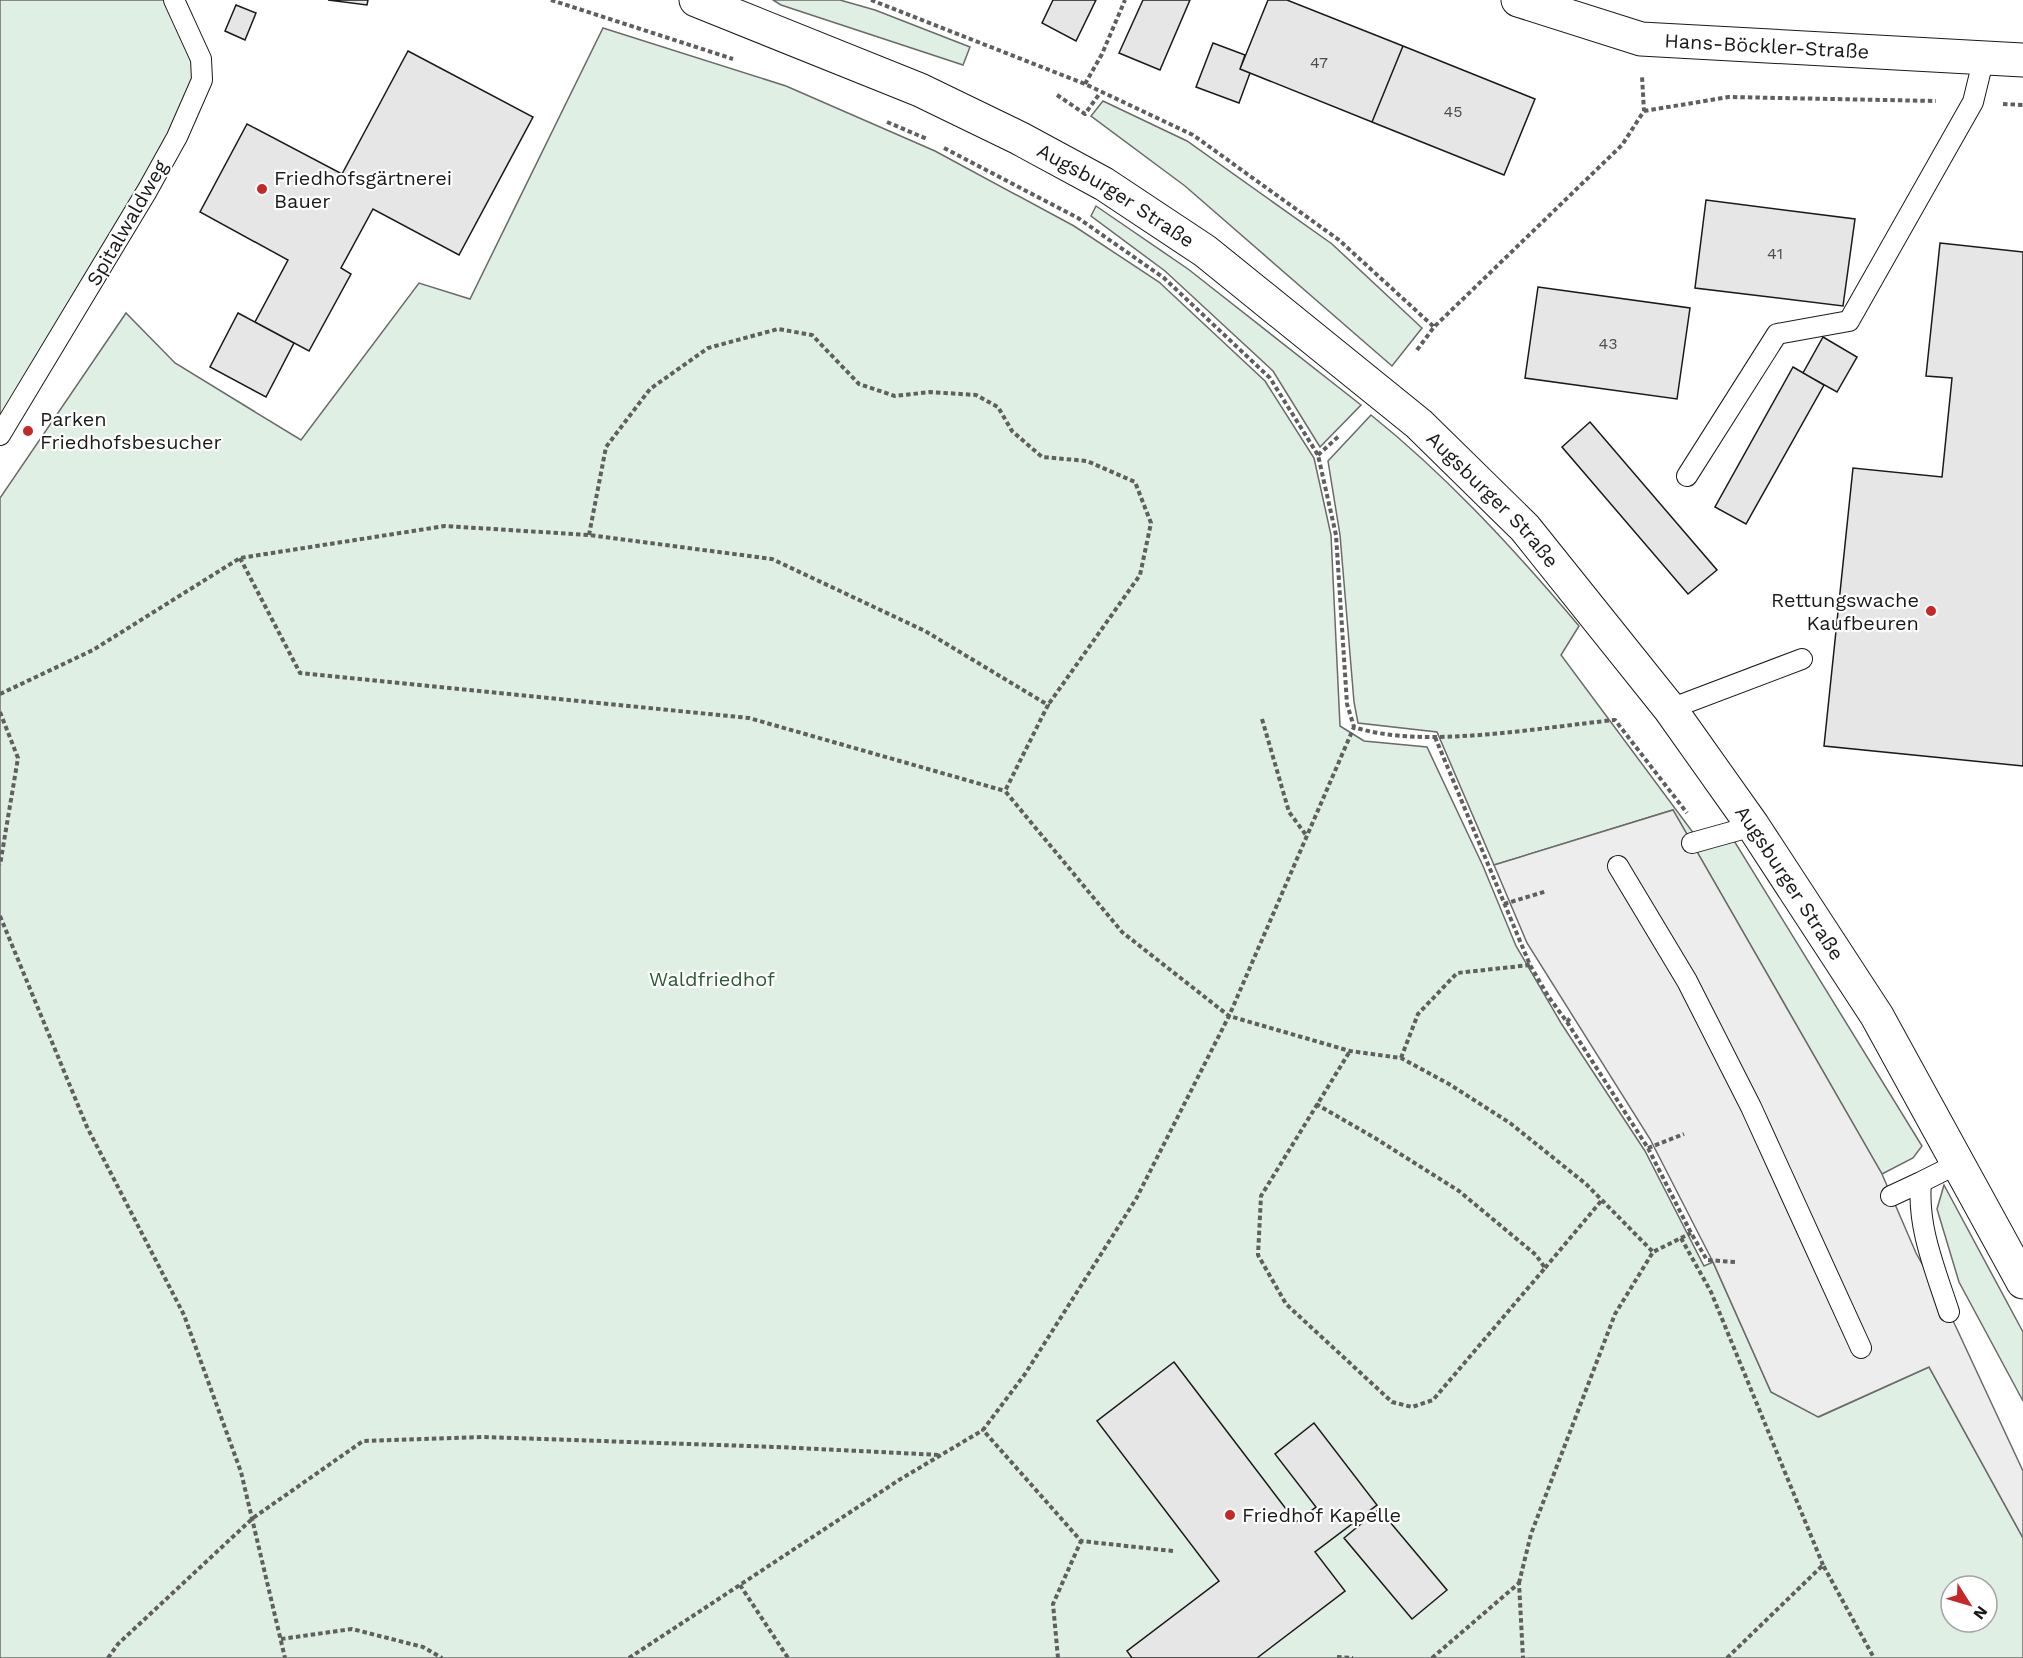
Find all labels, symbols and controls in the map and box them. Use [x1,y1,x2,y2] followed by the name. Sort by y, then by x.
[1664,28,1870,64] street label: Hans-Böckler-Straße
[1310,53,1328,72] house number: 47
[1443,102,1463,121] house number: 45
[1033,138,1199,253] street label: Augsburger Straße
[81,156,173,290] street label: Spitalwaldweg
[274,166,452,213] place label: Friedhofsgärtnerei Bauer
[255,182,269,196] marker: Friedhofsgärtnerei Bauer
[1767,244,1783,263] house number: 41
[1598,334,1618,353] house number: 43
[40,407,222,454] place label: Parken Friedhofsbesucher
[21,424,35,438] marker: Parken Friedhofsbesucher
[1422,426,1564,572] street label: Augsburger Straße
[1771,588,1919,635] place label: Rettungswache Kaufbeuren
[1924,604,1938,618] marker: Rettungswache Kaufbeuren
[1730,801,1849,965] street label: Augsburger Straße
[649,967,775,991] park label: Waldfriedhof
[1242,1503,1401,1527] place label: Friedhof Kapelle
[1223,1508,1237,1522] marker: Friedhof Kapelle
[1939,1574,1999,1634] north arrow
[1969,1602,1992,1623] text: N

